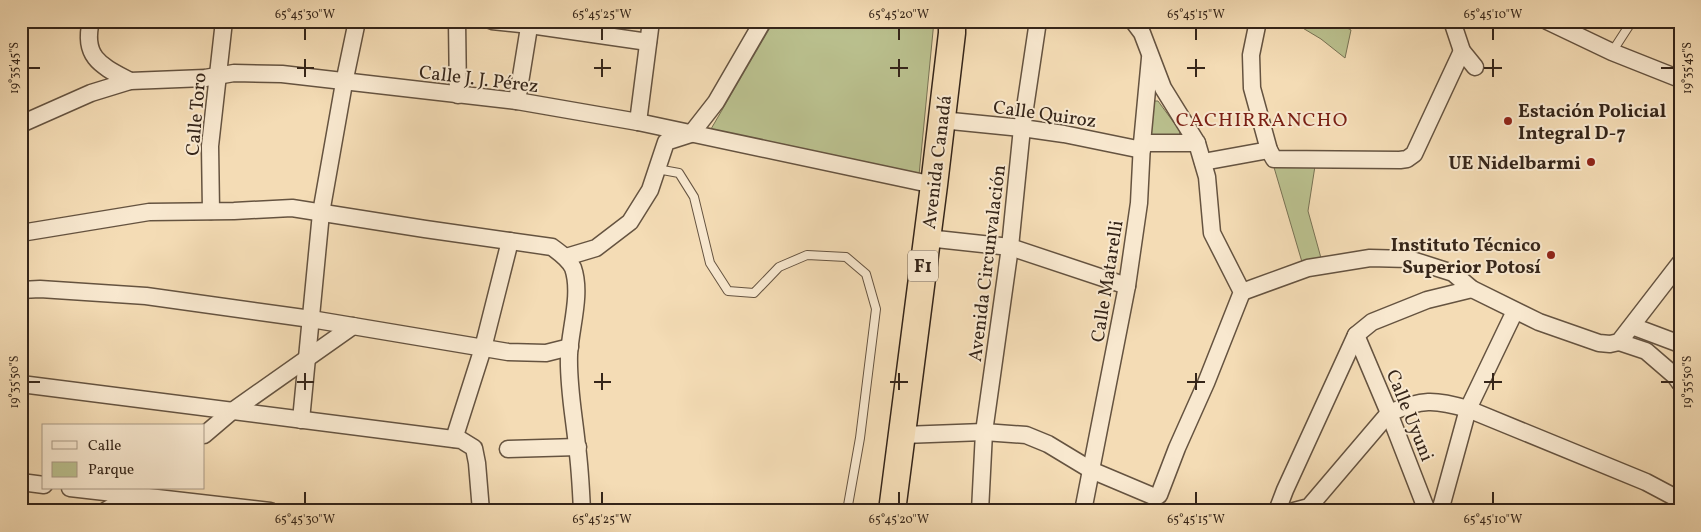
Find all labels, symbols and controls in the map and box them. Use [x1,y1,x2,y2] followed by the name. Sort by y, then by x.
[275,7,335,23] text: 65°45'30"W
[572,7,632,23] text: 65°45'25"W
[869,7,929,23] text: 65°45'20"W
[1167,7,1225,23] text: 65°45'15"W
[1464,7,1522,23] text: 65°45'10"W
[7,42,23,94] text: 19°35'45"S
[1680,42,1696,94] text: 19°35'45"S
[418,60,540,100] street label: Calle J. J. Pérez
[180,71,214,157] street label: Calle Toro
[917,94,959,231] street label: Avenida Canadá
[991,95,1098,135] street label: Calle Quiroz
[1518,99,1666,147] place label: Estación Policial Integral D-7
[1176,107,1348,135] district label: CACHIRRANCHO
[1502,115,1514,127] marker: Estación Policial Integral D-7
[1448,151,1581,177] place label: UE Nidelbarmi
[1585,156,1597,168] marker: UE Nidelbarmi
[963,163,1013,363] street label: Avenida Circunvalación
[1086,218,1130,344] street label: Calle Matarelli
[1391,233,1541,281] place label: Instituto Técnico Superior Potosí
[1545,249,1557,261] marker: Instituto Técnico Superior Potosí
[908,250,938,282] road number: F1
[7,356,23,408] text: 19°35'50"S
[1680,356,1696,408] text: 19°35'50"S
[1379,366,1439,466] street label: Calle Uyuni
[42,424,205,490] legend
[88,436,121,457] text: Calle
[88,460,134,481] text: Parque
[275,512,335,528] text: 65°45'30"W
[572,512,632,528] text: 65°45'25"W
[869,512,929,528] text: 65°45'20"W
[1167,512,1225,528] text: 65°45'15"W
[1464,512,1522,528] text: 65°45'10"W

